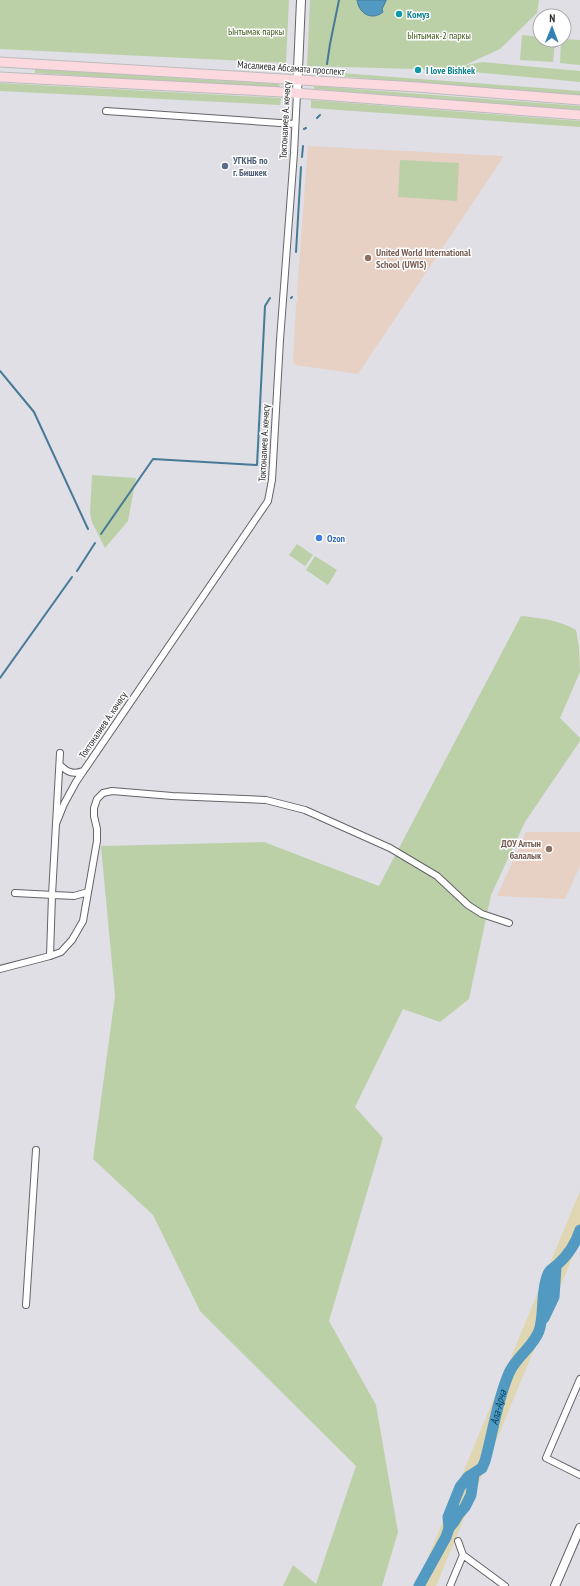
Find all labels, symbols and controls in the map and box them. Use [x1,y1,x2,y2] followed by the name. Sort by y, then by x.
[407,8,430,21] place label: Комуз
[532,8,572,48] north arrow
[394,9,404,19] marker: Комуз
[549,11,555,25] text: N
[228,25,284,38] park label: Ынтымак паркы
[407,29,471,42] park label: Ынтымак-2 паркы
[237,58,346,78] street label: Масалиева Абсамата проспект
[426,64,476,77] place label: I love Bishkek
[413,65,423,75] marker: I love Bishkek
[276,81,294,159] street label: Токтоналиев А. көчөсү
[232,154,268,179] place label: УГКНБ по г. Бишкек
[220,161,230,171] marker: УГКНБ по г. Бишкек
[376,246,471,271] place label: United World International School (UWIS)
[363,253,373,263] marker: United World International School (UWIS)
[255,404,273,482] street label: Токтоналиев А. көчөсү
[327,532,346,545] place label: Ozon
[314,533,324,543] marker: Ozon
[76,689,130,761] street label: Токтоналиев А. көчөсү
[501,837,542,862] place label: ДОУ Алтын балалык
[544,844,554,854] marker: ДОУ Алтын балалык
[487,1388,509,1426] water label: Ала-Арча

